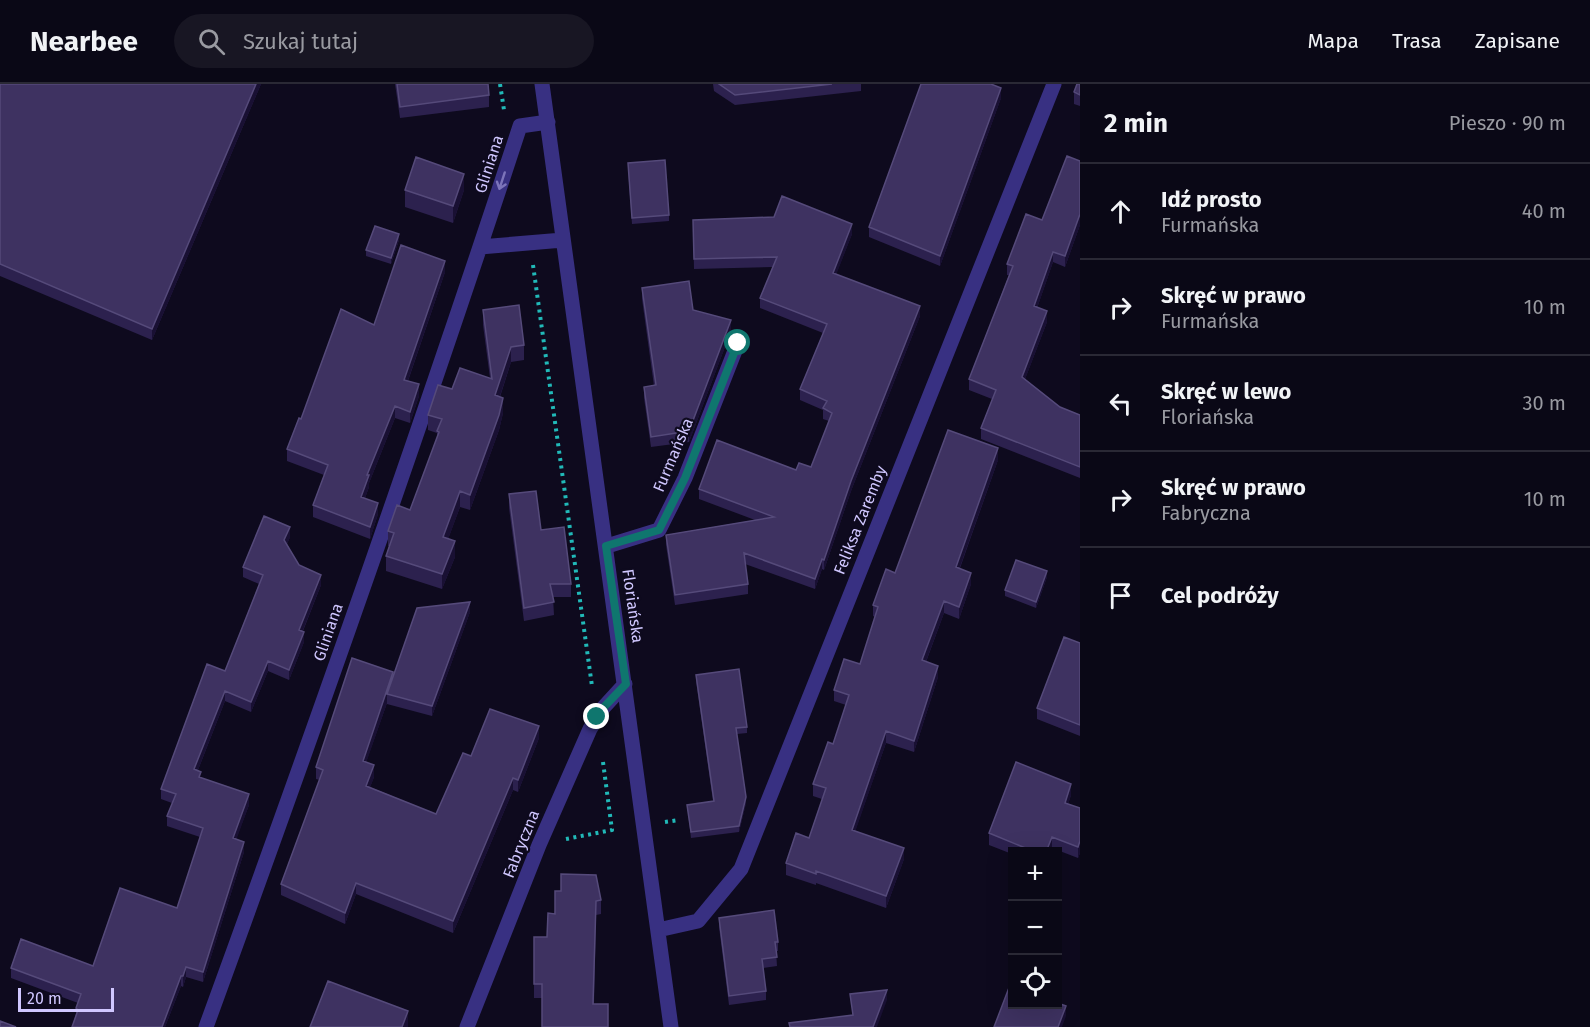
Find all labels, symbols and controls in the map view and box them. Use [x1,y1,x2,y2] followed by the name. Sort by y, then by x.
[174,14,594,68] search box
[30,25,138,58] text: Nearbee
[195,25,228,58] icon: search
[243,28,358,55] text: Szukaj tutaj
[1307,28,1359,54] text: Mapa
[1392,28,1442,54] text: Trasa
[1475,28,1560,54] text: Zapisane
[1104,108,1168,139] text: 2 min
[1449,111,1566,135] text: Pieszo · 90 m
[471,133,507,195] street label: Gliniana
[496,171,507,190] one-way arrow
[1161,186,1262,213] text: Idź prosto
[1104,195,1137,228] icon: ahead
[1522,199,1566,223] text: 40 m
[1161,213,1259,237] text: Furmańska
[1161,282,1306,309] text: Skręć w prawo
[1104,291,1137,324] icon: right
[1524,295,1566,319] text: 10 m
[1161,309,1259,333] text: Furmańska
[724,329,750,355] route start
[1161,378,1291,405] text: Skręć w lewo
[1104,387,1137,420] icon: left
[1522,391,1566,415] text: 30 m
[1161,405,1254,429] text: Floriańska
[649,415,697,495] street label: Furmańska
[829,463,891,577] street label: Feliksa Zaremby
[1161,474,1306,501] text: Skręć w prawo
[1104,483,1137,516] icon: right
[1524,487,1566,511] text: 10 m
[1161,501,1251,525] text: Fabryczna
[618,568,648,644] street label: Floriańska
[1104,579,1137,612] icon: arrive
[1161,582,1279,609] text: Cel podróży
[309,601,347,663] street label: Gliniana
[583,703,609,729] route end
[499,807,543,881] street label: Fabryczna
[1008,847,1062,1009] map controls
[1008,847,1062,901] button: +
[1008,901,1062,955] button: −
[1008,955,1062,1009] button: locate
[18,985,114,1012] scale bar
[27,989,62,1008] text: 20 m

